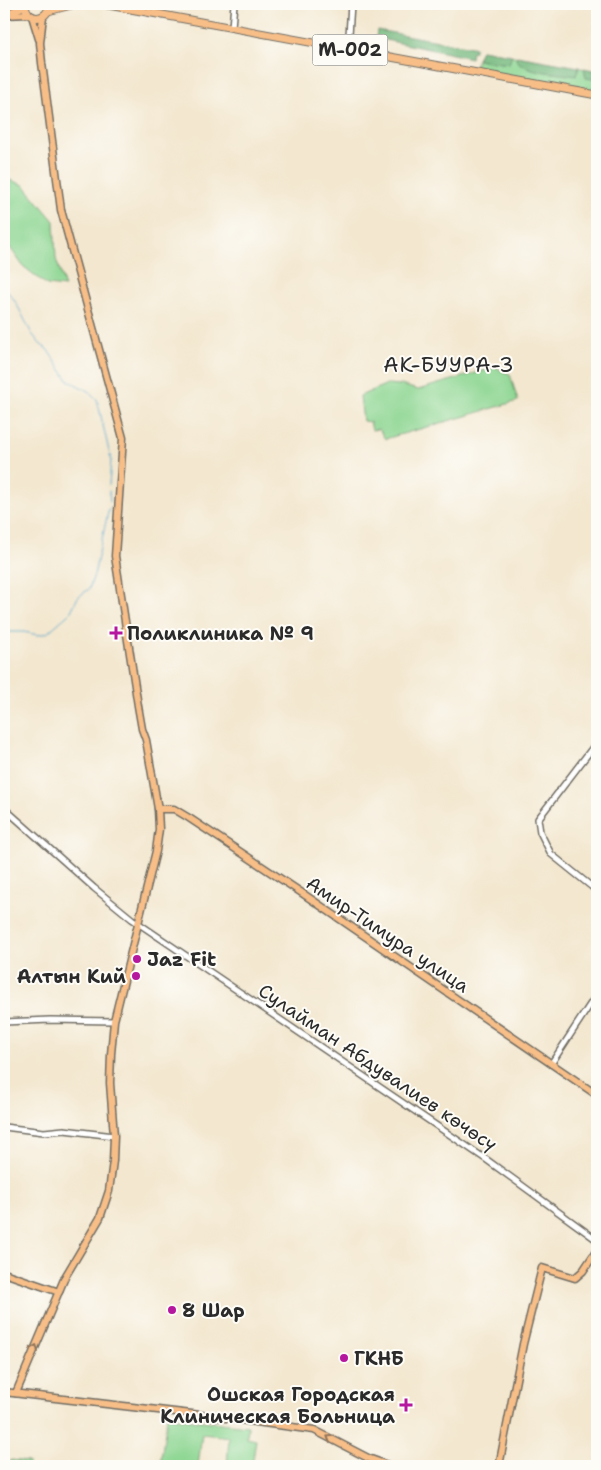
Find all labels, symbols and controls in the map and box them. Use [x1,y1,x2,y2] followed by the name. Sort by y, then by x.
[312,34,388,66] road number: M-002
[383,351,515,379] district label: АК-БУУРА-3
[127,621,314,646] place label: Поликлиника № 9
[109,626,123,640] marker: Поликлиника № 9
[301,870,474,998] street label: Амир-Тимура улица
[147,947,216,972] place label: Jaz Fit
[131,953,143,965] marker: Jaz Fit
[17,964,126,989] place label: Алтын Кий
[130,970,142,982] marker: Алтын Кий
[254,978,502,1157] street label: Сулайман Абдувалиев көчөсү
[182,1298,245,1323] place label: 8 Шар
[166,1304,178,1316] marker: 8 Шар
[28,1344,39,1353] one-way arrow
[354,1346,404,1371] place label: ГКНБ
[338,1352,350,1364] marker: ГКНБ
[160,1382,395,1429] place label: Ошская Городская Клиническая Больница
[399,1398,413,1412] marker: Ошская Городская Клиническая Больница
[327,1435,336,1445] one-way arrow

